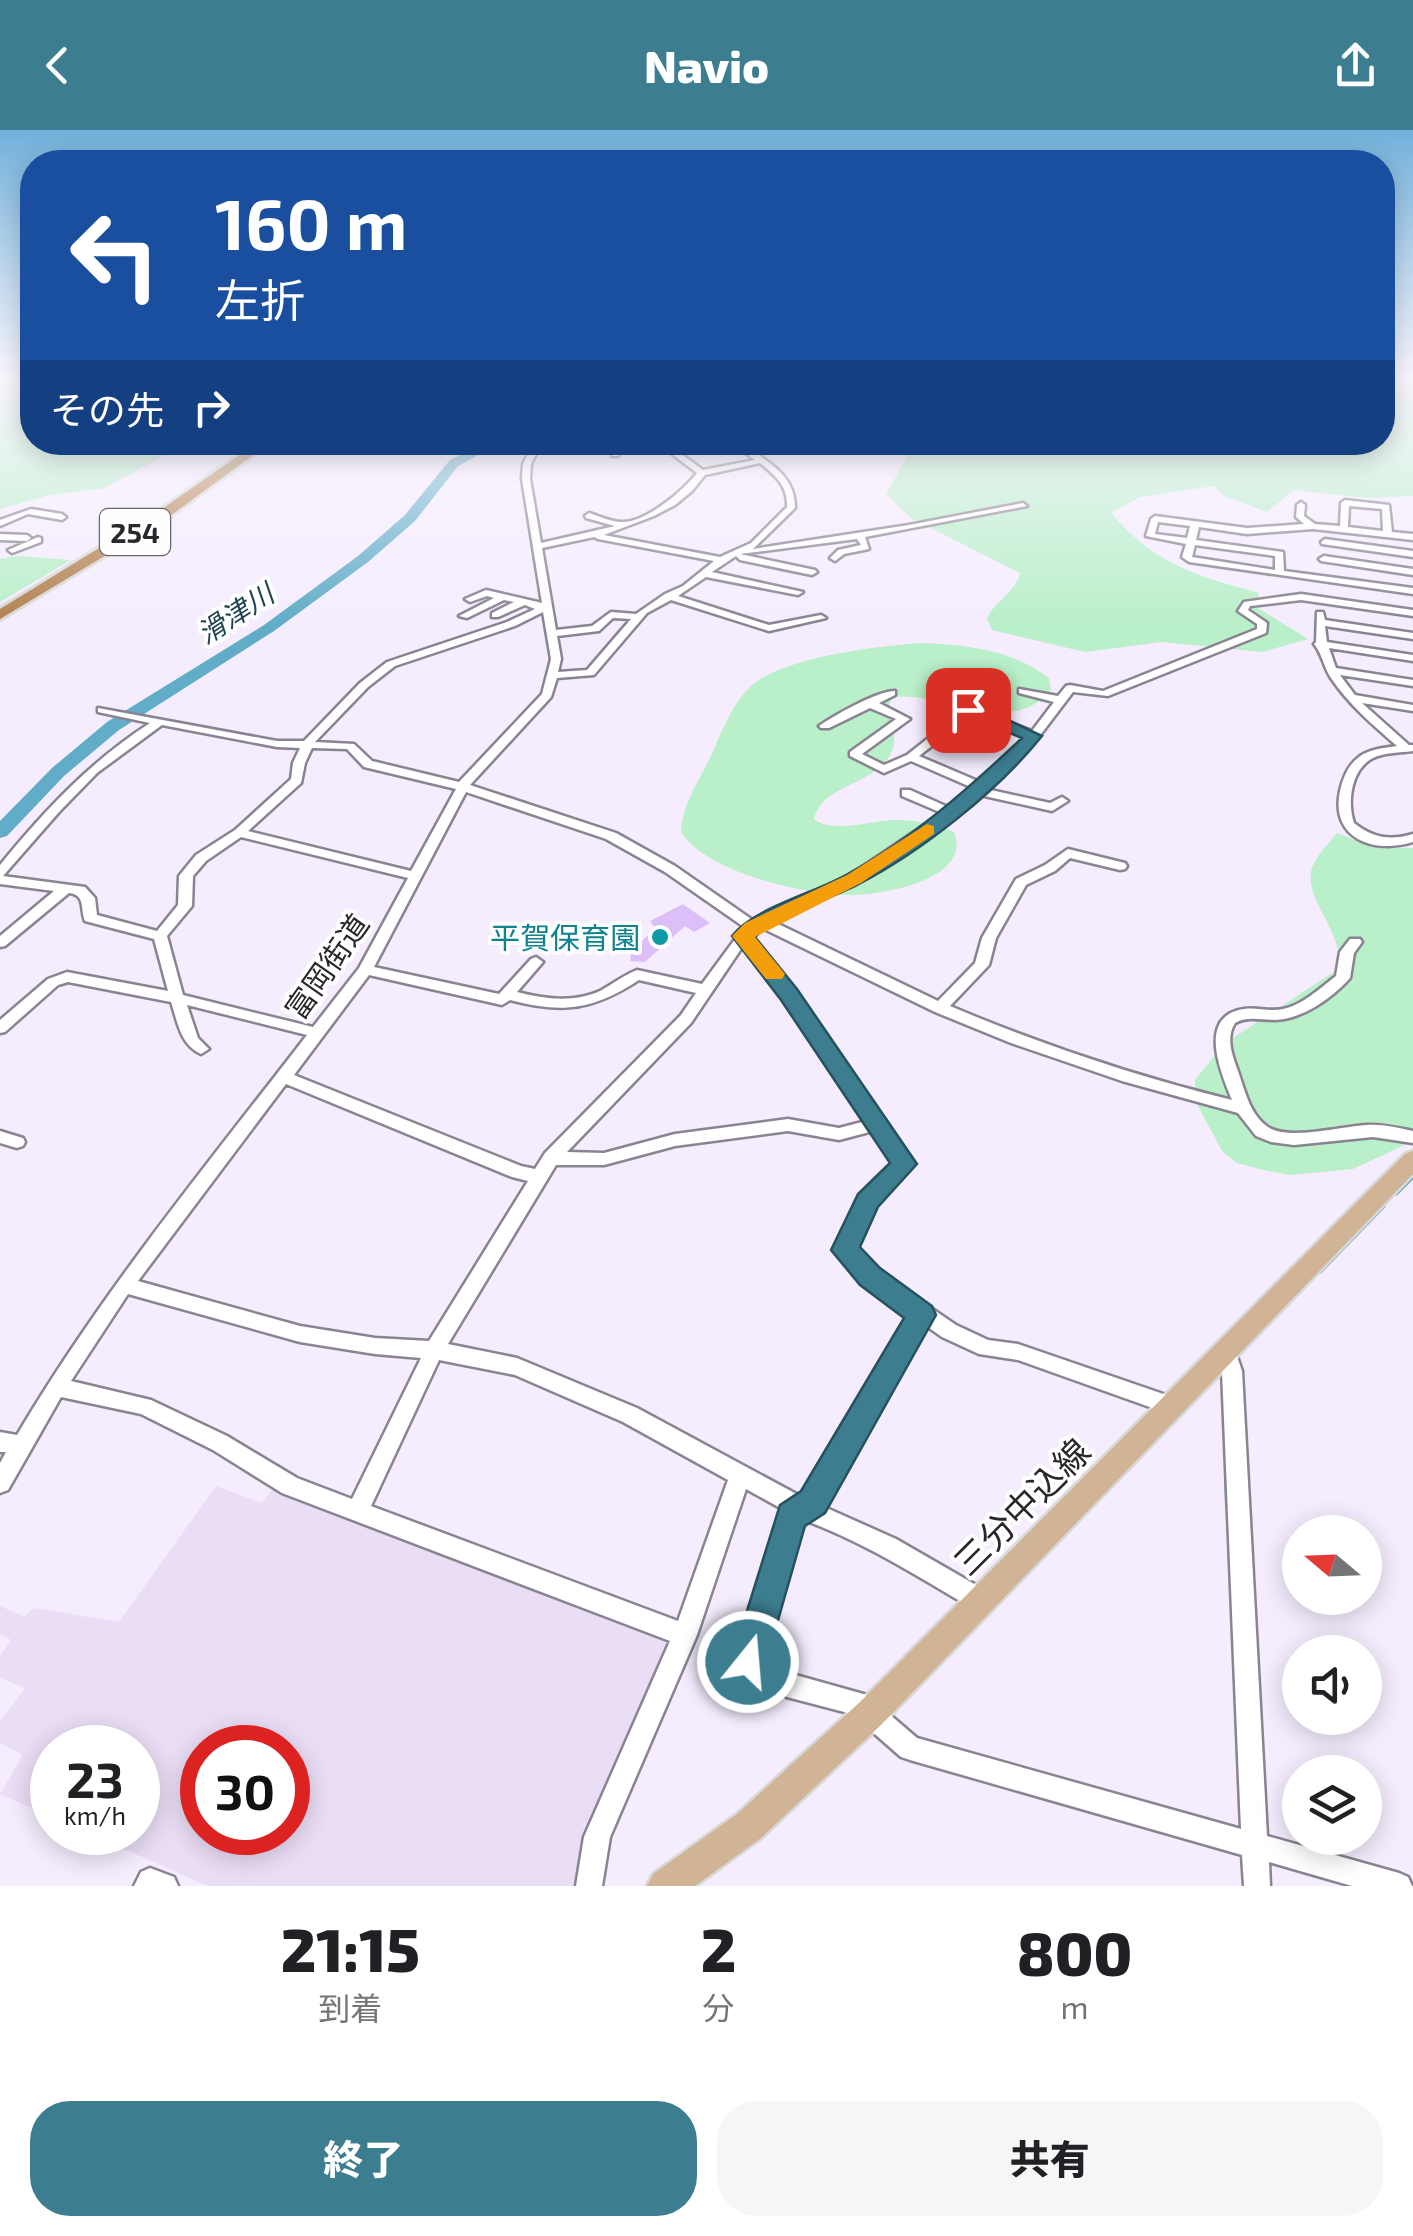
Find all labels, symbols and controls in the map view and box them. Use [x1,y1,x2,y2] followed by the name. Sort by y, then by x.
[30,38,85,93] icon: back
[644,38,769,92] text: Navio
[1328,38,1383,93] icon: share
[215,180,408,264] text: 160 m
[50,190,180,320] icon: left
[215,272,305,326] text: 左折
[184,380,239,435] icon: right
[50,386,164,432] text: その先
[100,509,170,555] road number: 254
[191,574,282,650] water label: 滑津川
[926,668,1011,753] pin
[941,683,996,738] icon: arrive
[277,907,375,1025] street label: 富岡街道
[490,919,640,955] place label: 平賀保育園
[649,926,671,948] marker: 平賀保育園
[944,1429,1098,1583] street label: 三分中込線
[1282,1515,1382,1615] north arrow
[1282,1515,1382,1855] map controls
[696,1610,800,1714] position arrow
[1282,1635,1382,1735] button: sound
[180,1725,310,1855] speed limit sign: 30
[66,1748,124,1808] text: 23
[1282,1755,1382,1855] button: layers
[64,1800,126,1830] text: km/h
[281,1912,420,1984] text: 21:15
[701,1912,736,1984] text: 2
[1017,1916,1132,1988] text: 800
[1061,1987,1089,2025] text: m
[318,1988,382,2026] text: 到着
[702,1988,734,2026] text: 分
[30,2101,697,2216] button: 終了
[717,2101,1383,2216] button: 共有

